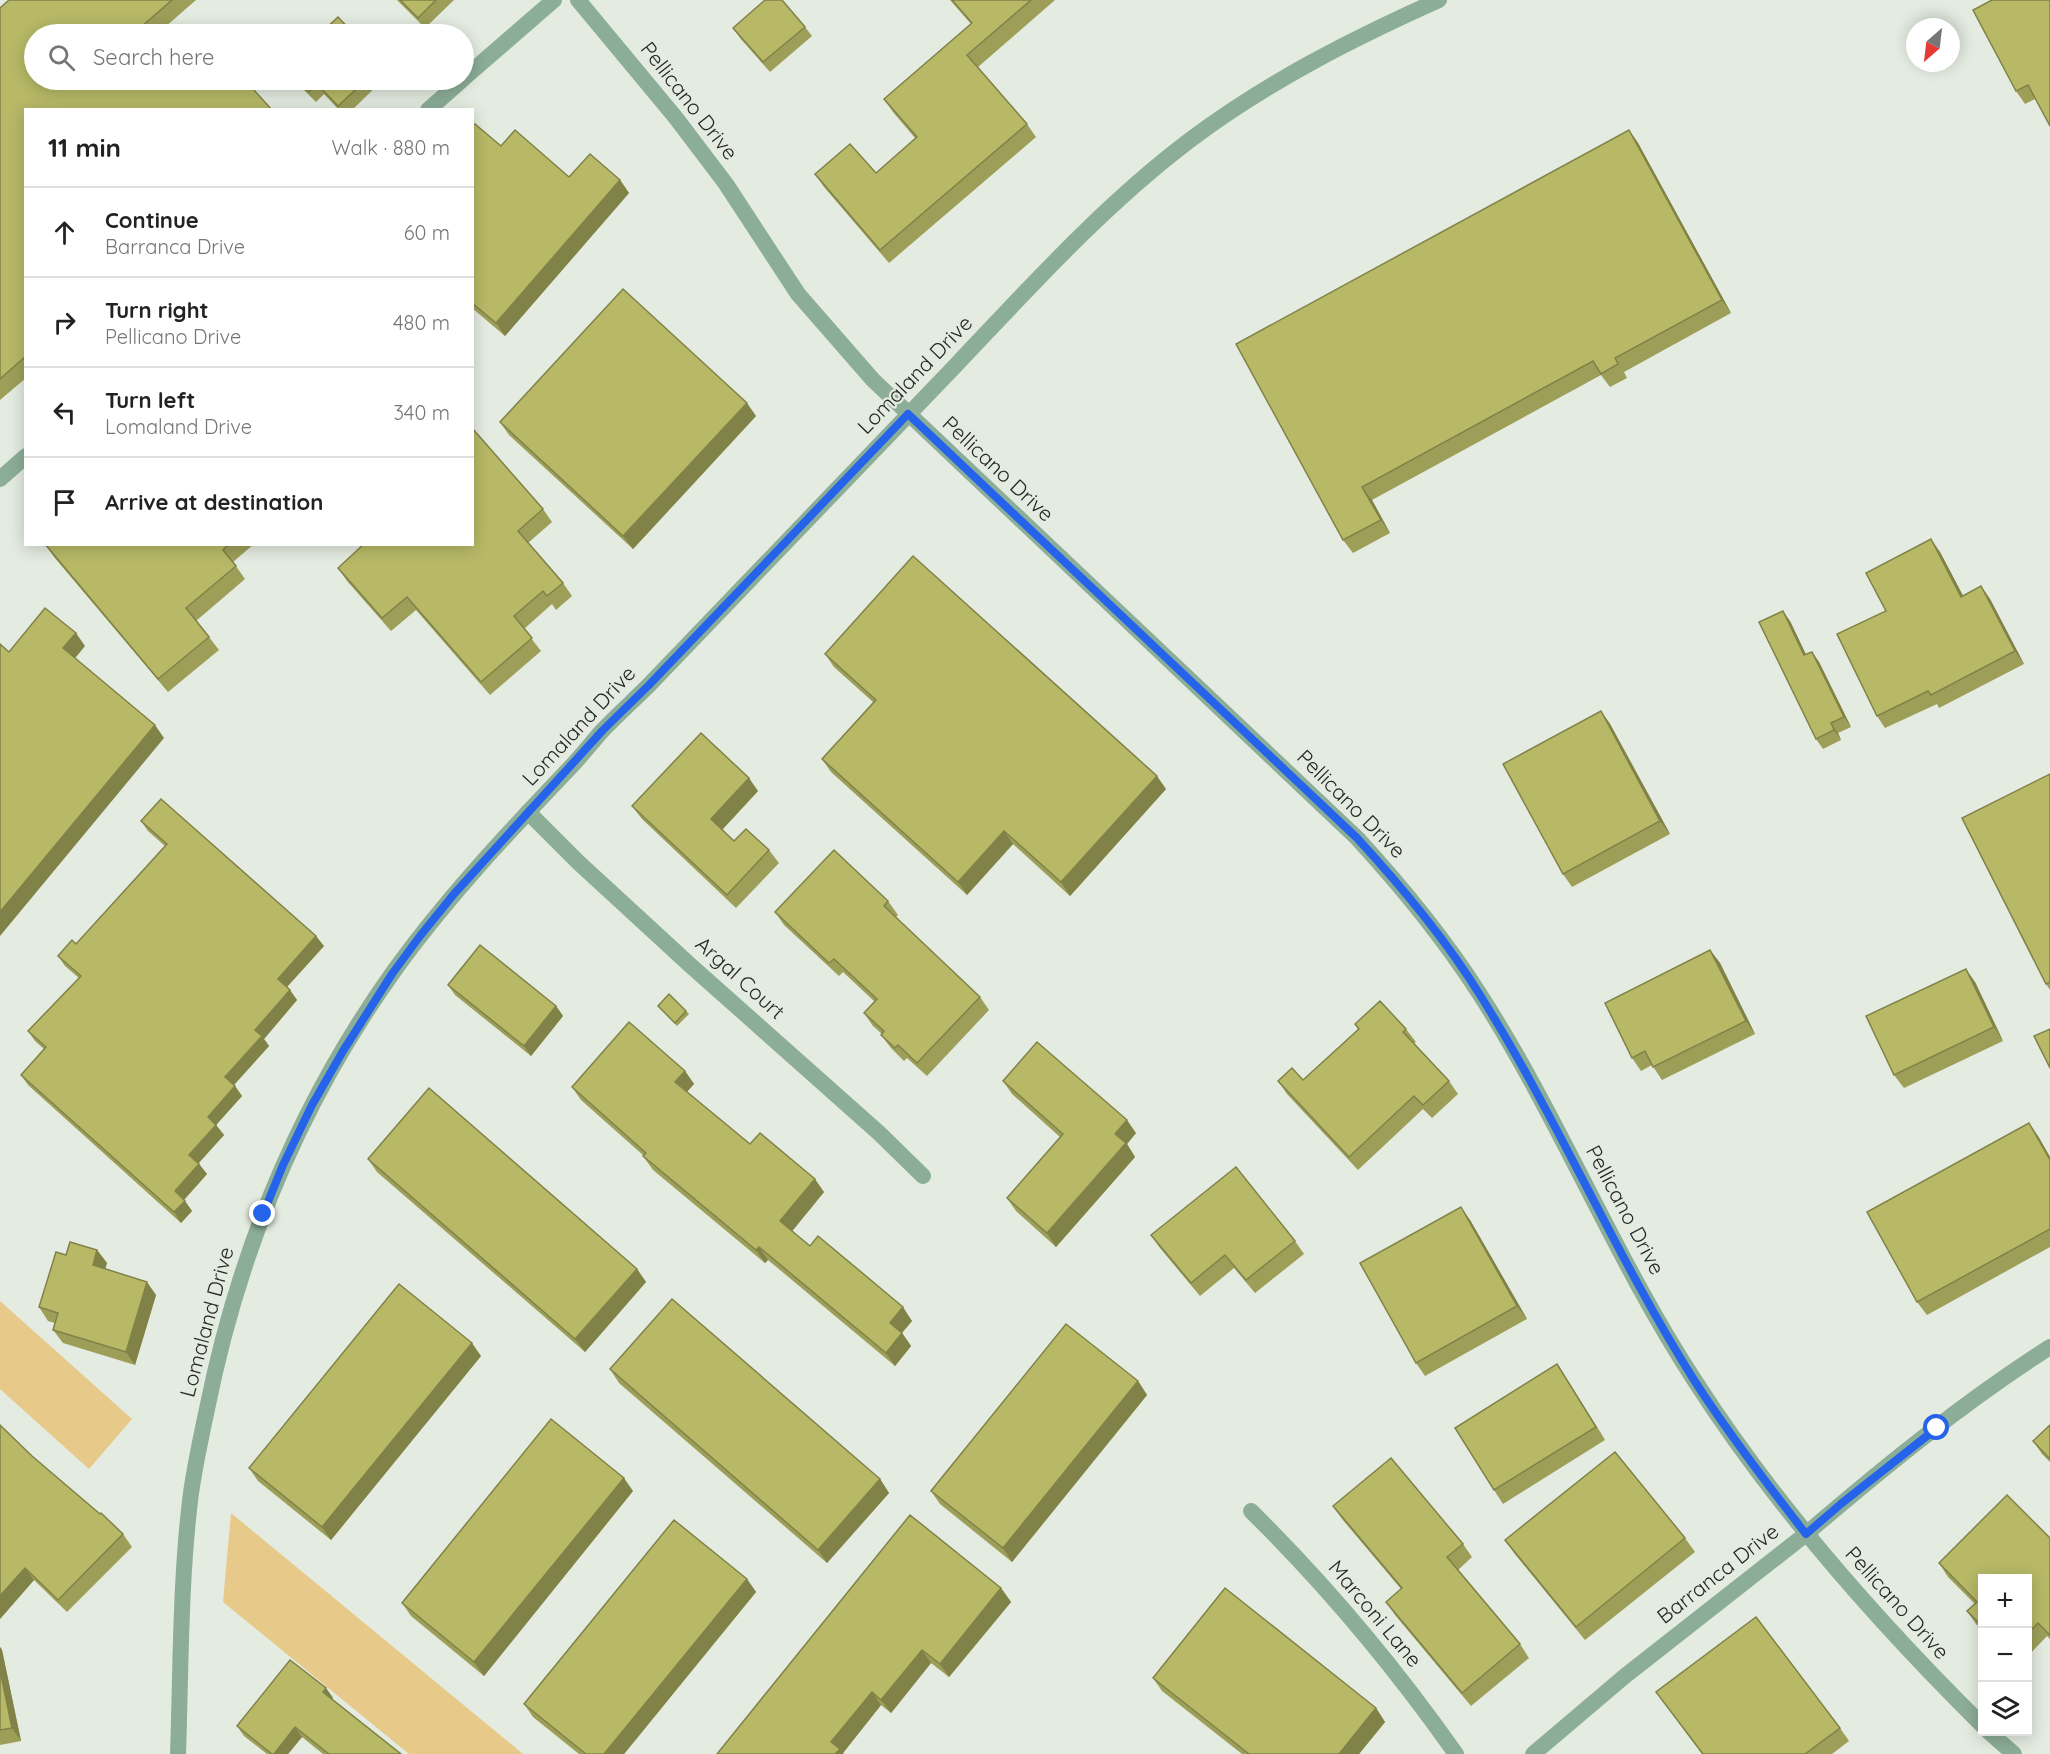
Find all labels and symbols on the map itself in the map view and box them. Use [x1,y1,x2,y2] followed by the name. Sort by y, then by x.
[1906,18,1960,72] north arrow
[636,36,744,165] street label: Pellicano Drive
[851,310,977,439] street label: Lomaland Drive
[938,410,1060,527] street label: Pellicano Drive
[516,660,640,791] street label: Lomaland Drive
[1292,744,1411,863] street label: Pellicano Drive
[691,930,791,1024] street label: Argal Court
[1581,1140,1671,1279] street label: Pellicano Drive
[249,1200,275,1226] route end
[173,1244,239,1400] street label: Lomaland Drive
[1923,1414,1949,1440] route start
[1651,1518,1783,1629] street label: Barranca Drive
[1840,1540,1955,1664] street label: Pellicano Drive
[1324,1555,1428,1672] street label: Marconi Lane

